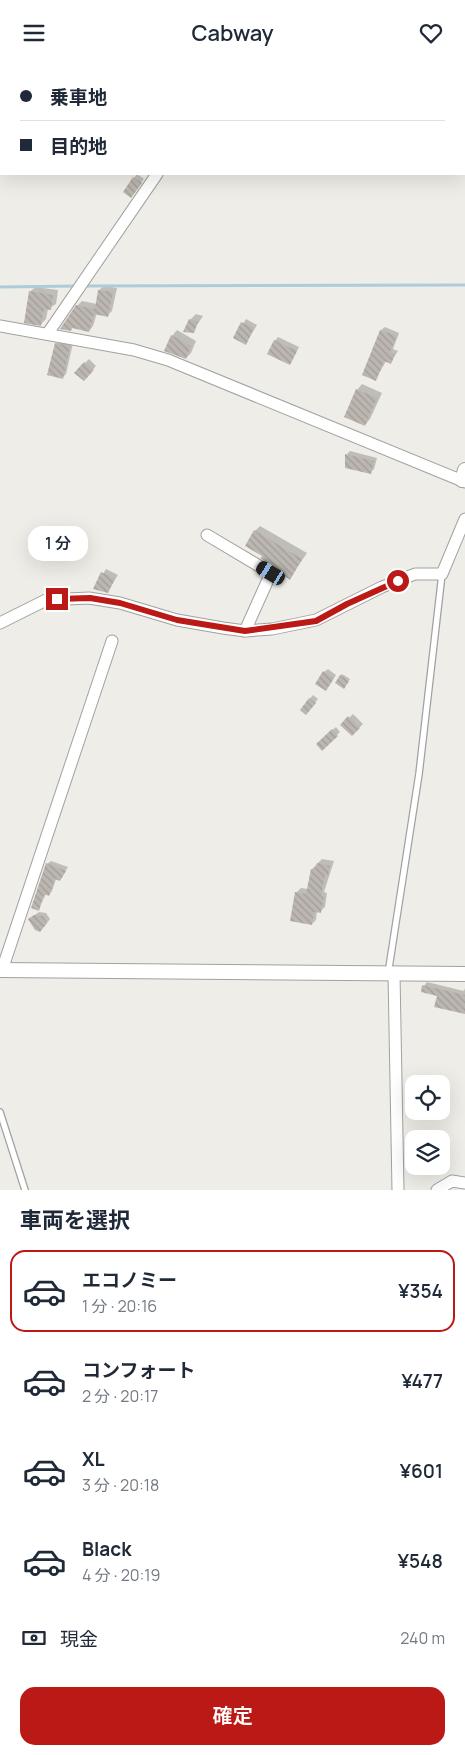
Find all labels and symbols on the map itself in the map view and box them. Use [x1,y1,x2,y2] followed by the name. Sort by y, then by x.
[27,527,87,561] callout: 1 分
[254,559,287,587] car
[387,570,409,592] route start
[46,588,68,610] route end

